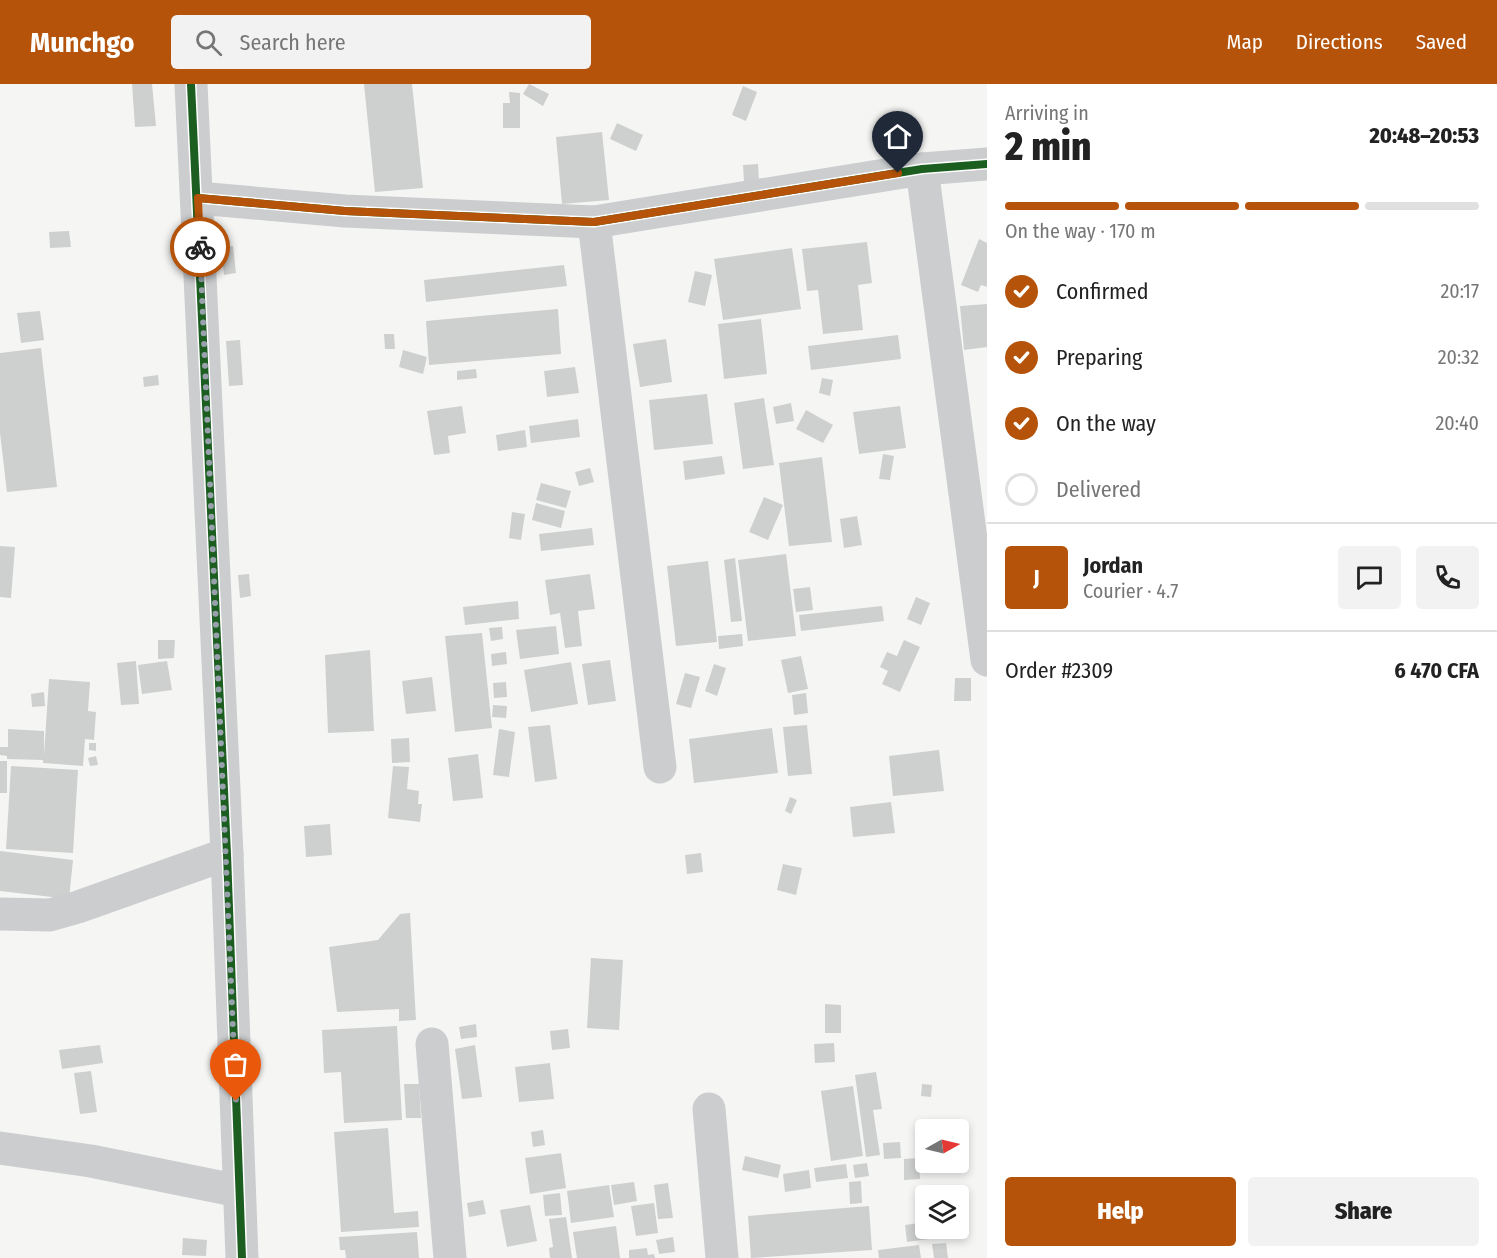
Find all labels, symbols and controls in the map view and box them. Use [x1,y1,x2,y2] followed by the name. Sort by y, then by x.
[171,15,591,69] search box
[30,26,135,59] text: Munchgo
[192,26,225,59] icon: search
[240,29,346,56] text: Search here
[1226,29,1263,55] text: Map
[1296,29,1383,55] text: Directions
[1416,29,1467,55] text: Saved
[1005,101,1089,125] text: Arriving in
[872,111,923,173] pin
[881,120,914,153] icon: home
[1369,122,1479,149] text: 20:48–20:53
[1005,124,1091,170] text: 2 min
[170,217,230,277] courier
[1005,219,1156,243] text: On the way · 170 m
[184,231,217,264] icon: bike
[1005,275,1038,308] icon: check
[1056,278,1149,305] text: Confirmed
[1440,279,1479,303] text: 20:17
[1005,341,1038,374] icon: check
[1056,344,1142,371] text: Preparing
[1438,345,1479,369] text: 20:32
[1005,407,1038,440] icon: check
[1056,410,1156,437] text: On the way
[1436,411,1479,435] text: 20:40
[1056,476,1141,503] text: Delivered
[1338,546,1401,609] button: chat
[1416,546,1479,609] button: phone
[1083,552,1143,579] text: Jordan
[1033,564,1040,591] text: J
[1083,579,1178,603] text: Courier · 4.7
[1005,657,1113,684] text: Order #2309
[1394,657,1479,684] text: 6 470 CFA
[210,1039,261,1101] pin
[219,1048,252,1081] icon: bag
[915,1119,969,1173] north arrow
[915,1119,969,1239] map controls
[1005,1177,1236,1246] button: Help
[1248,1177,1479,1246] button: Share
[915,1185,969,1239] button: layers

